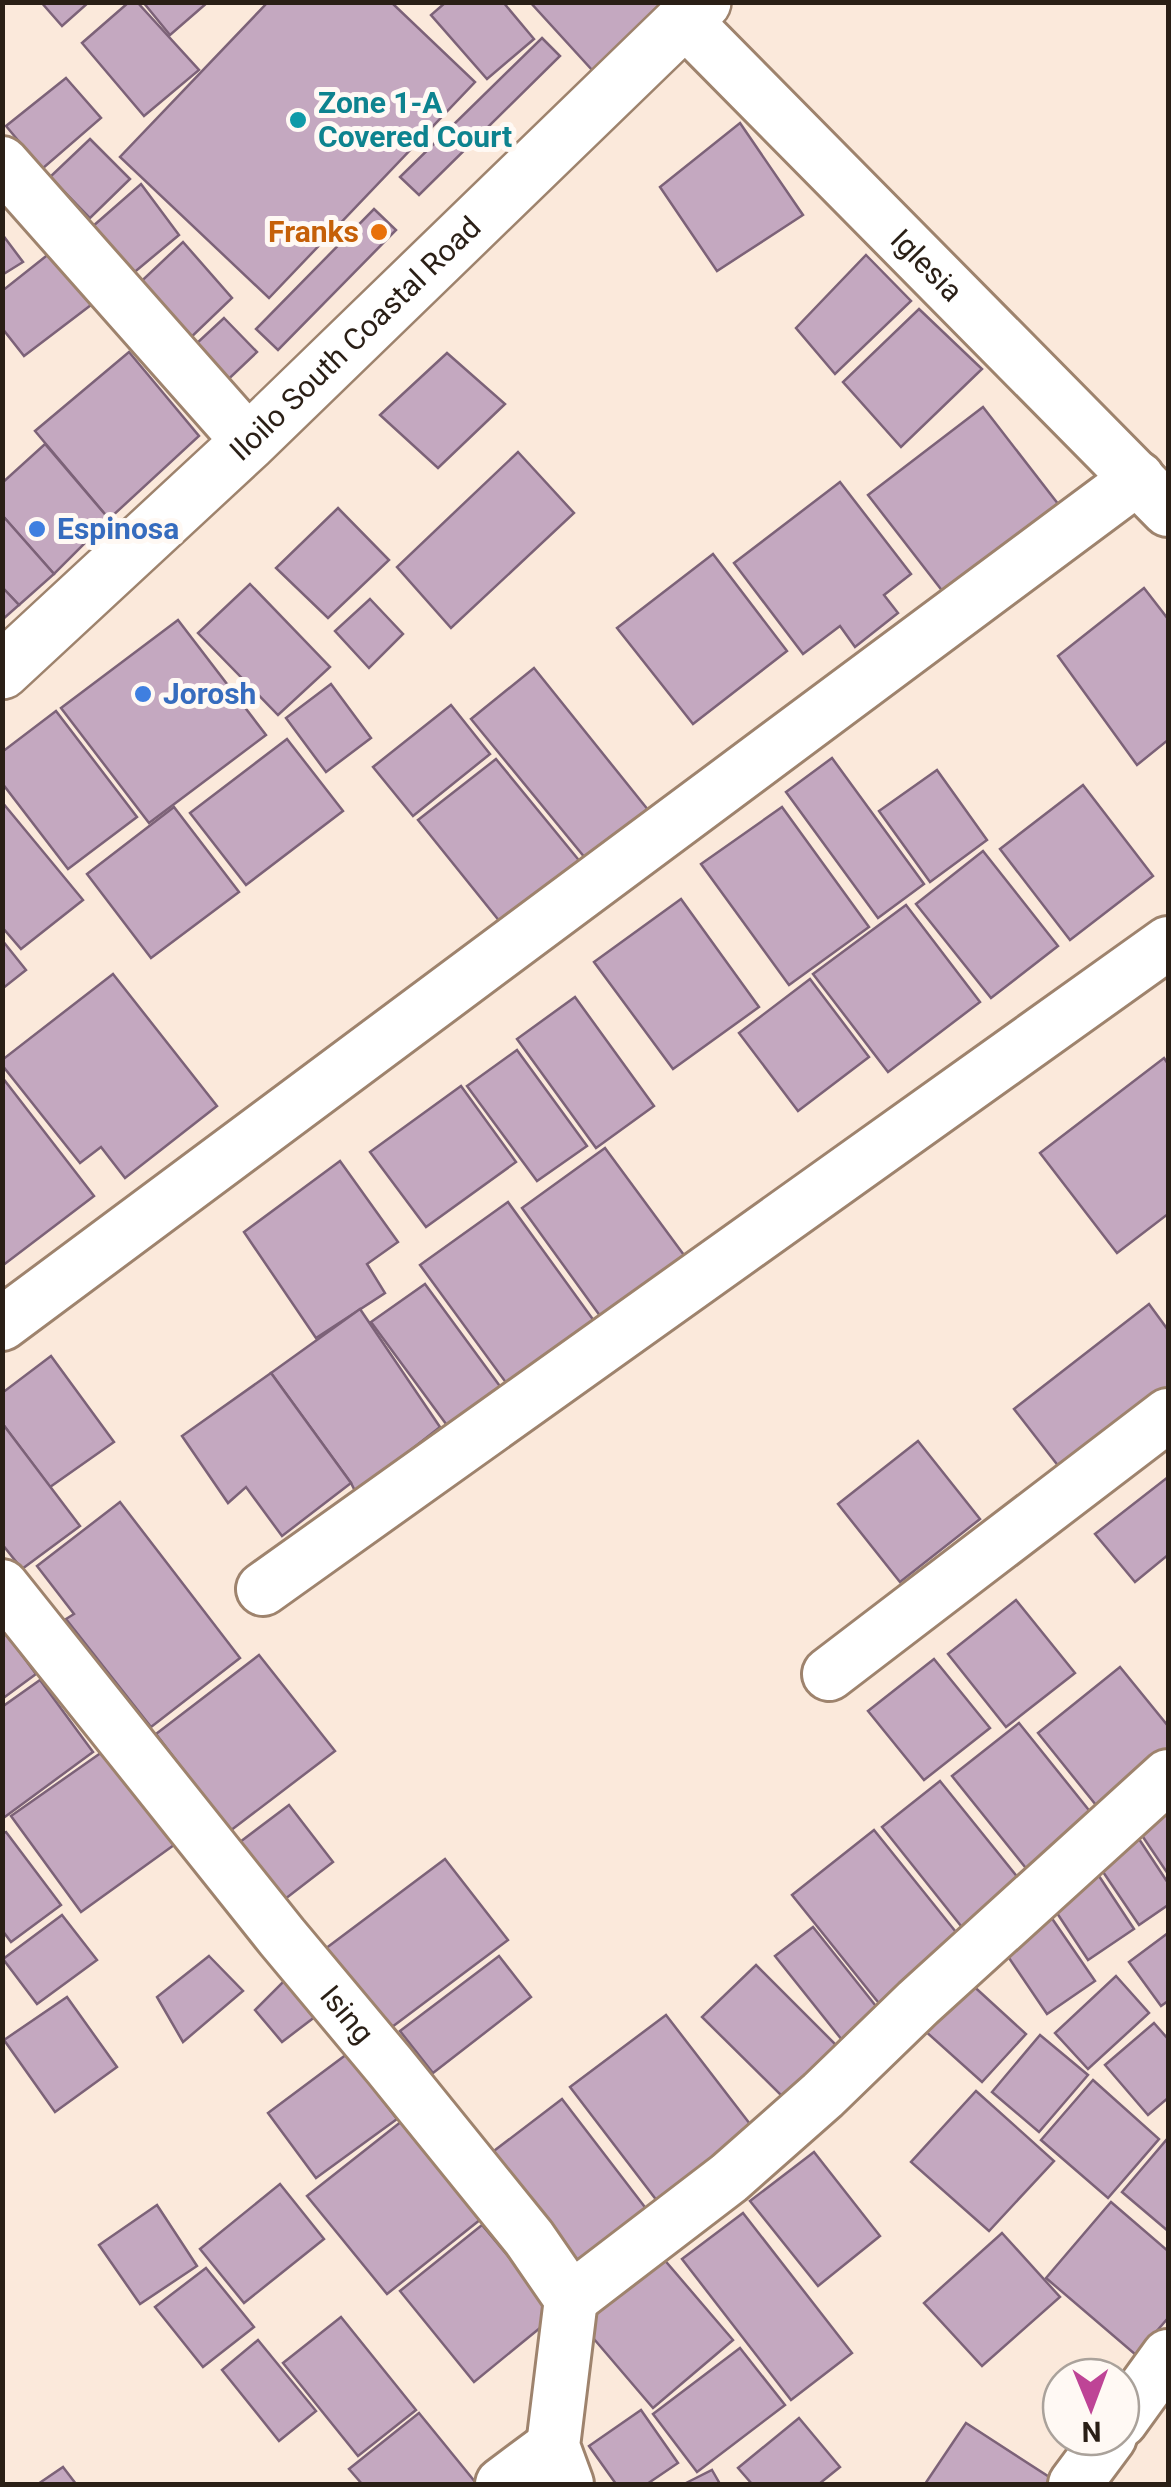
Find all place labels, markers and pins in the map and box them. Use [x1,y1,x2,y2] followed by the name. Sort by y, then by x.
[318,85,512,154] place label: Zone 1-A Covered Court
[287,109,309,131] marker: Zone 1-A Covered Court
[268,214,359,249] place label: Franks
[368,221,390,243] marker: Franks
[57,511,179,546] place label: Espinosa
[26,518,48,540] marker: Espinosa
[163,676,256,711] place label: Jorosh
[132,683,154,705] marker: Jorosh

